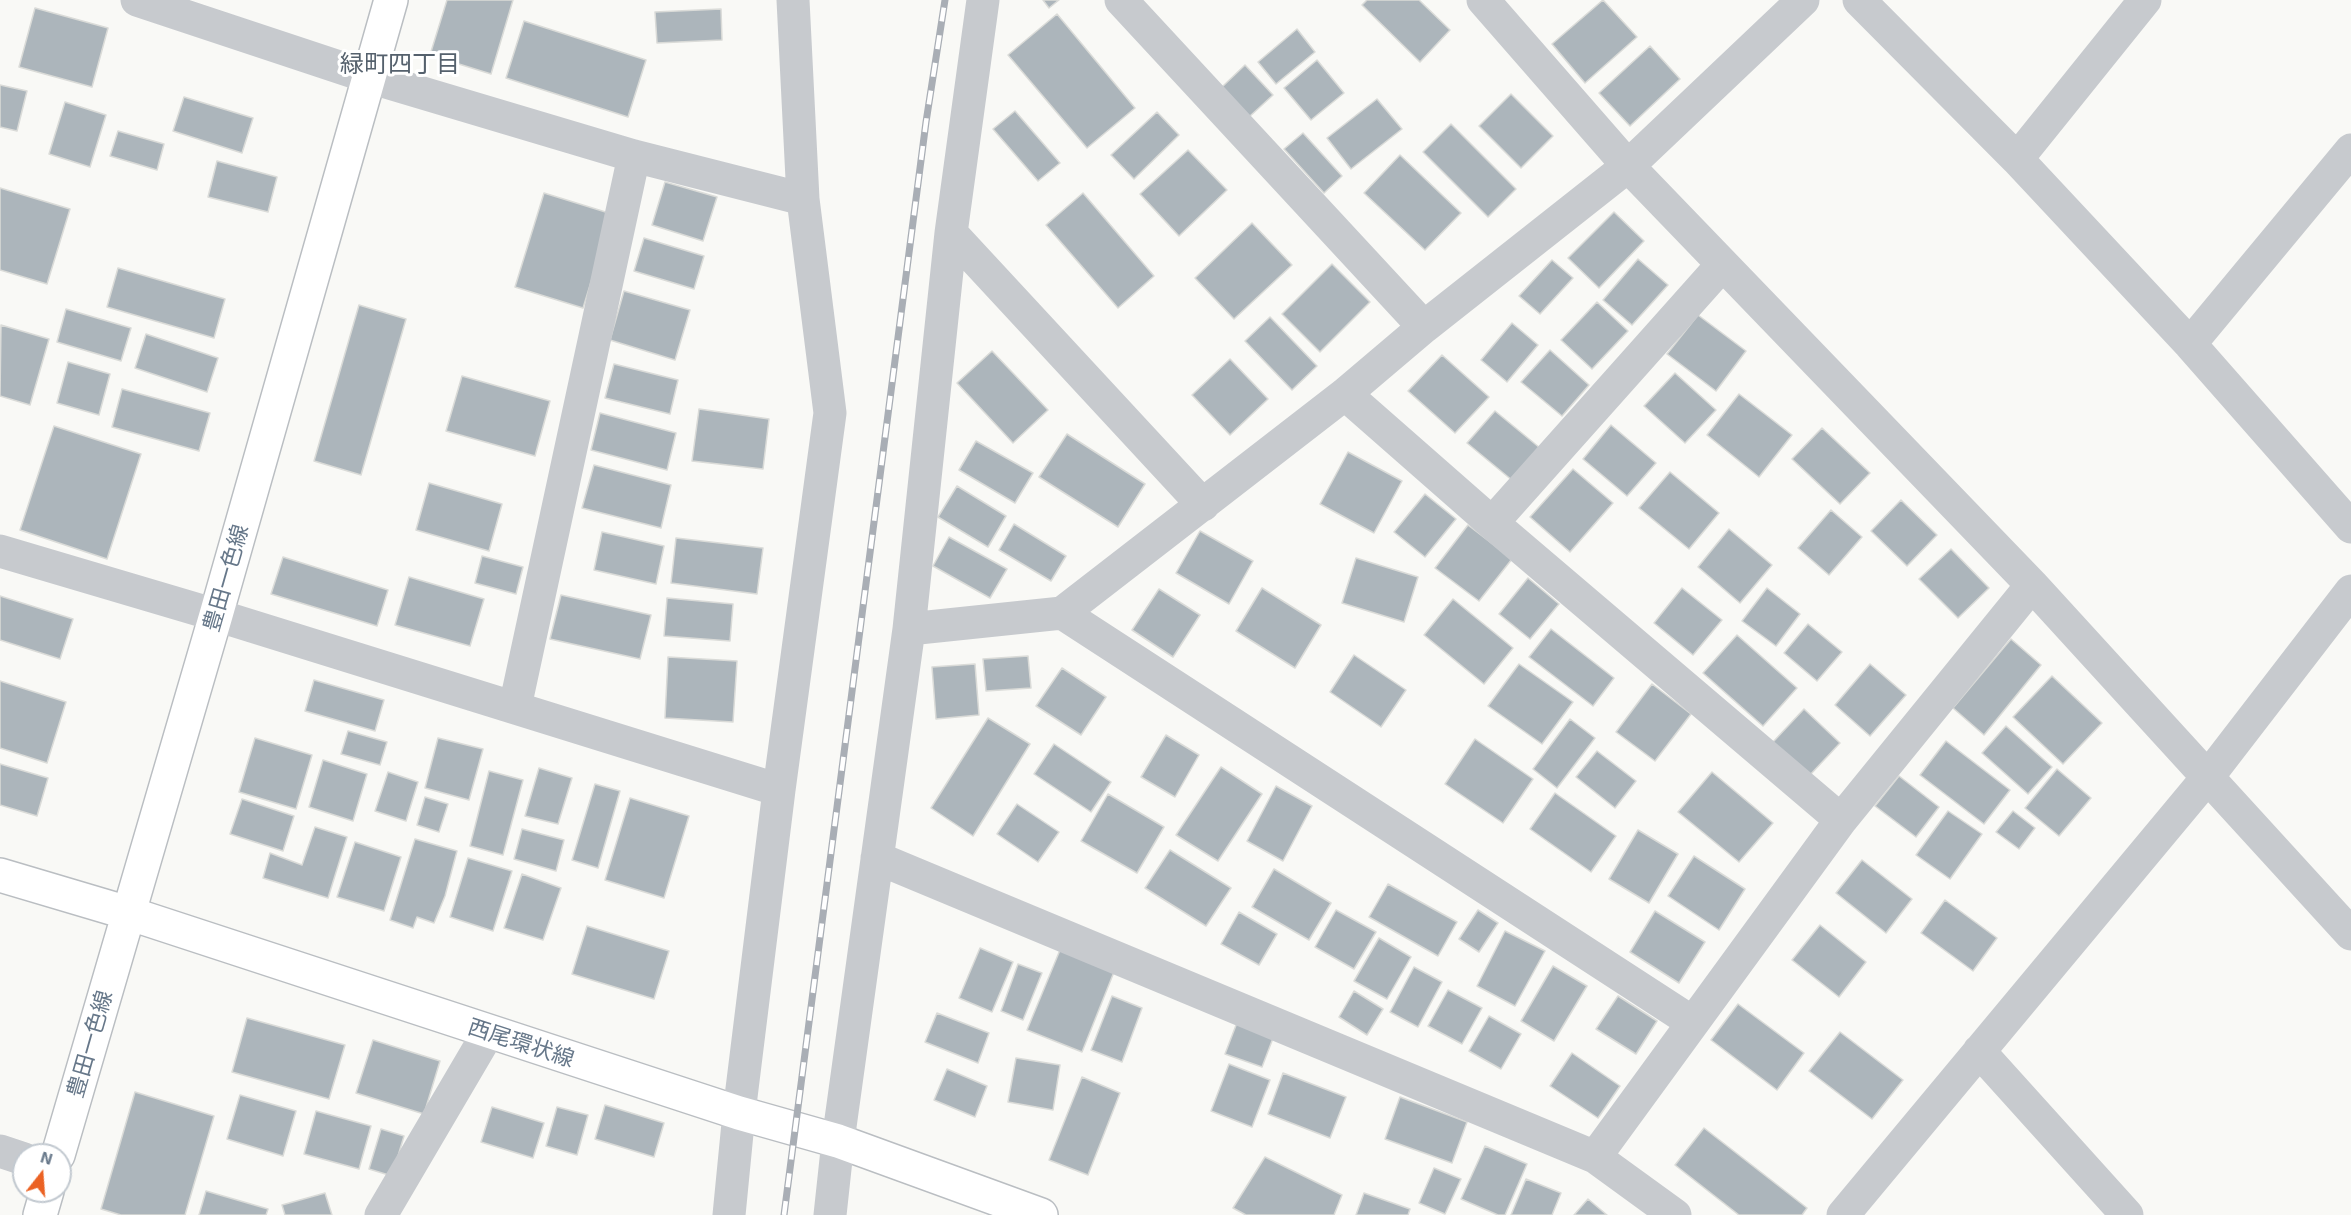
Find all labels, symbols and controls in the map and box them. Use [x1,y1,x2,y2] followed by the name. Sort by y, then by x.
[340,50,460,78] district label: 緑町四丁目
[198,521,254,635] street label: 豊田一色線
[62,987,118,1101] street label: 豊田一色線
[465,1013,577,1073] street label: 西尾環状線
[12,1143,72,1203] north arrow
[39,1146,55,1168] text: N

